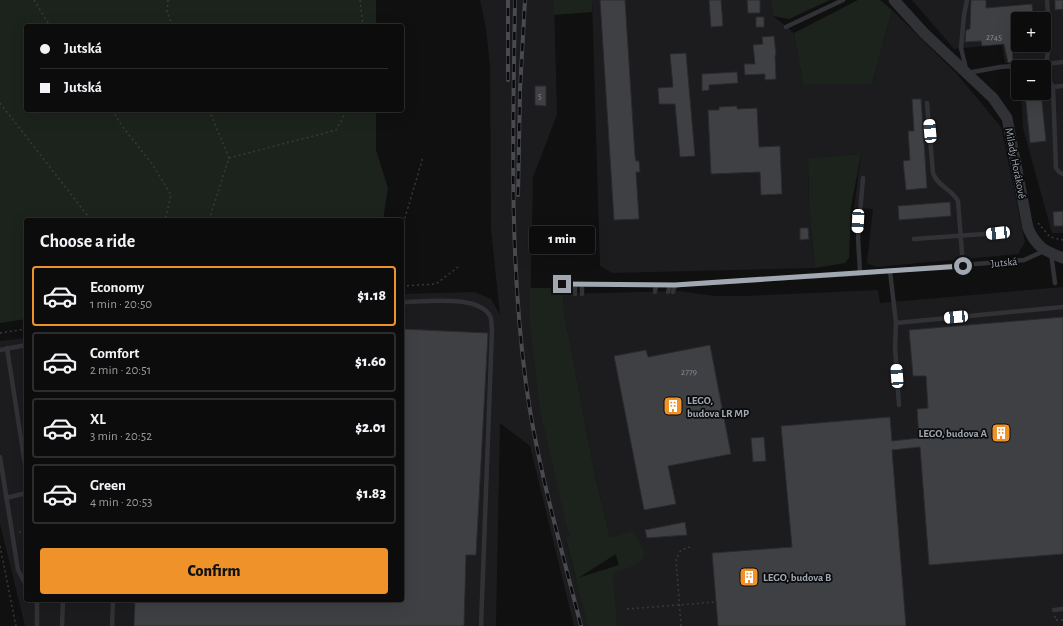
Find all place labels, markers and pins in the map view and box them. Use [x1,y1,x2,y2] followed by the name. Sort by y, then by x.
[662,395,684,417] building icon: LEGO, budova LR MP
[687,395,749,419] place label: LEGO, budova LR MP
[990,422,1012,444] building icon: LEGO, budova A
[918,428,987,439] place label: LEGO, budova A
[738,566,760,588] building icon: LEGO, budova B
[763,572,832,583] place label: LEGO, budova B

